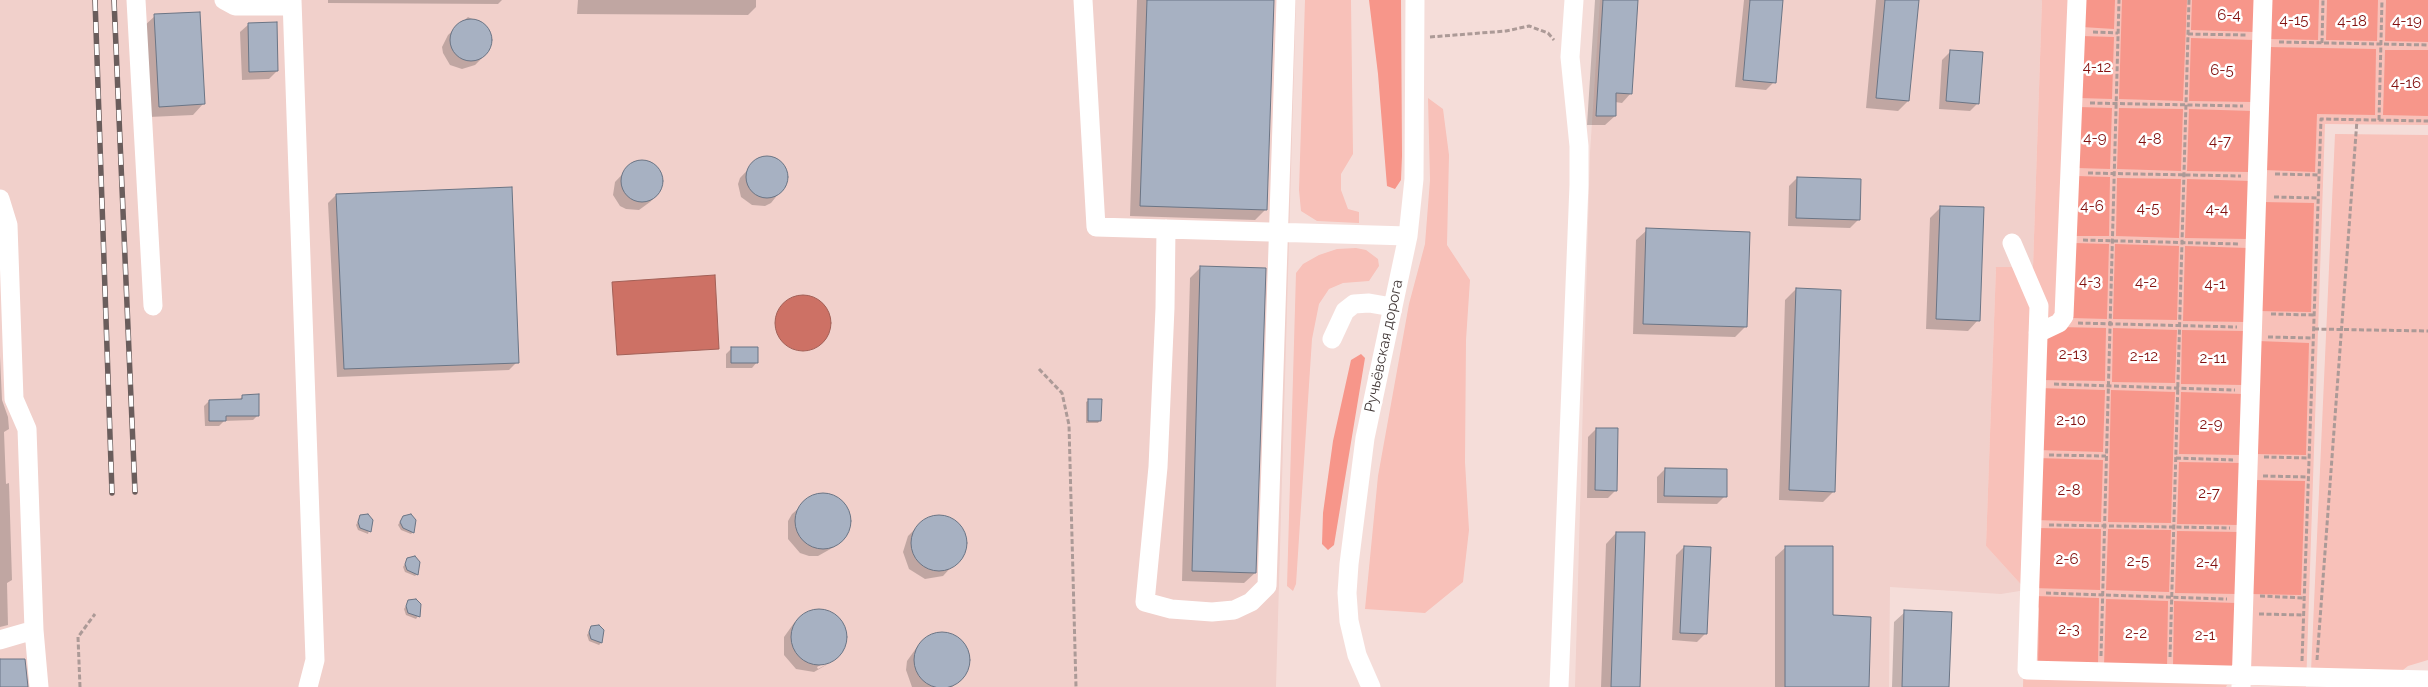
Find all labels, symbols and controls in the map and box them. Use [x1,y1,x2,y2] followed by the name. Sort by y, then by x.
[2217,6,2241,24] park label: 6-4
[2280,11,2308,29] park label: 4-15
[2337,12,2367,30] park label: 4-18
[2392,12,2422,30] park label: 4-19
[2083,58,2111,76] park label: 4-12
[2210,61,2234,79] park label: 6-5
[2391,74,2421,92] park label: 4-16
[2083,129,2107,147] park label: 4-9
[2138,130,2162,148] park label: 4-8
[2209,132,2231,150] park label: 4-7
[2080,197,2104,215] park label: 4-6
[2137,199,2159,217] park label: 4-5
[2206,200,2228,218] park label: 4-4
[2079,272,2101,290] park label: 4-3
[2135,273,2157,291] park label: 4-2
[2205,275,2225,293] park label: 4-1
[1361,278,1407,414] street label: Ручьёвская дорога
[2059,345,2087,363] park label: 2-13
[2130,347,2158,365] park label: 2-12
[2200,349,2226,367] park label: 2-11
[2056,411,2086,429] park label: 2-10
[2200,415,2222,433] park label: 2-9
[2057,481,2081,499] park label: 2-8
[2198,484,2220,502] park label: 2-7
[2055,550,2079,568] park label: 2-6
[2127,552,2149,570] park label: 2-5
[2196,553,2218,571] park label: 2-4
[2058,620,2080,638] park label: 2-3
[2125,624,2147,642] park label: 2-2
[2195,626,2215,644] park label: 2-1

